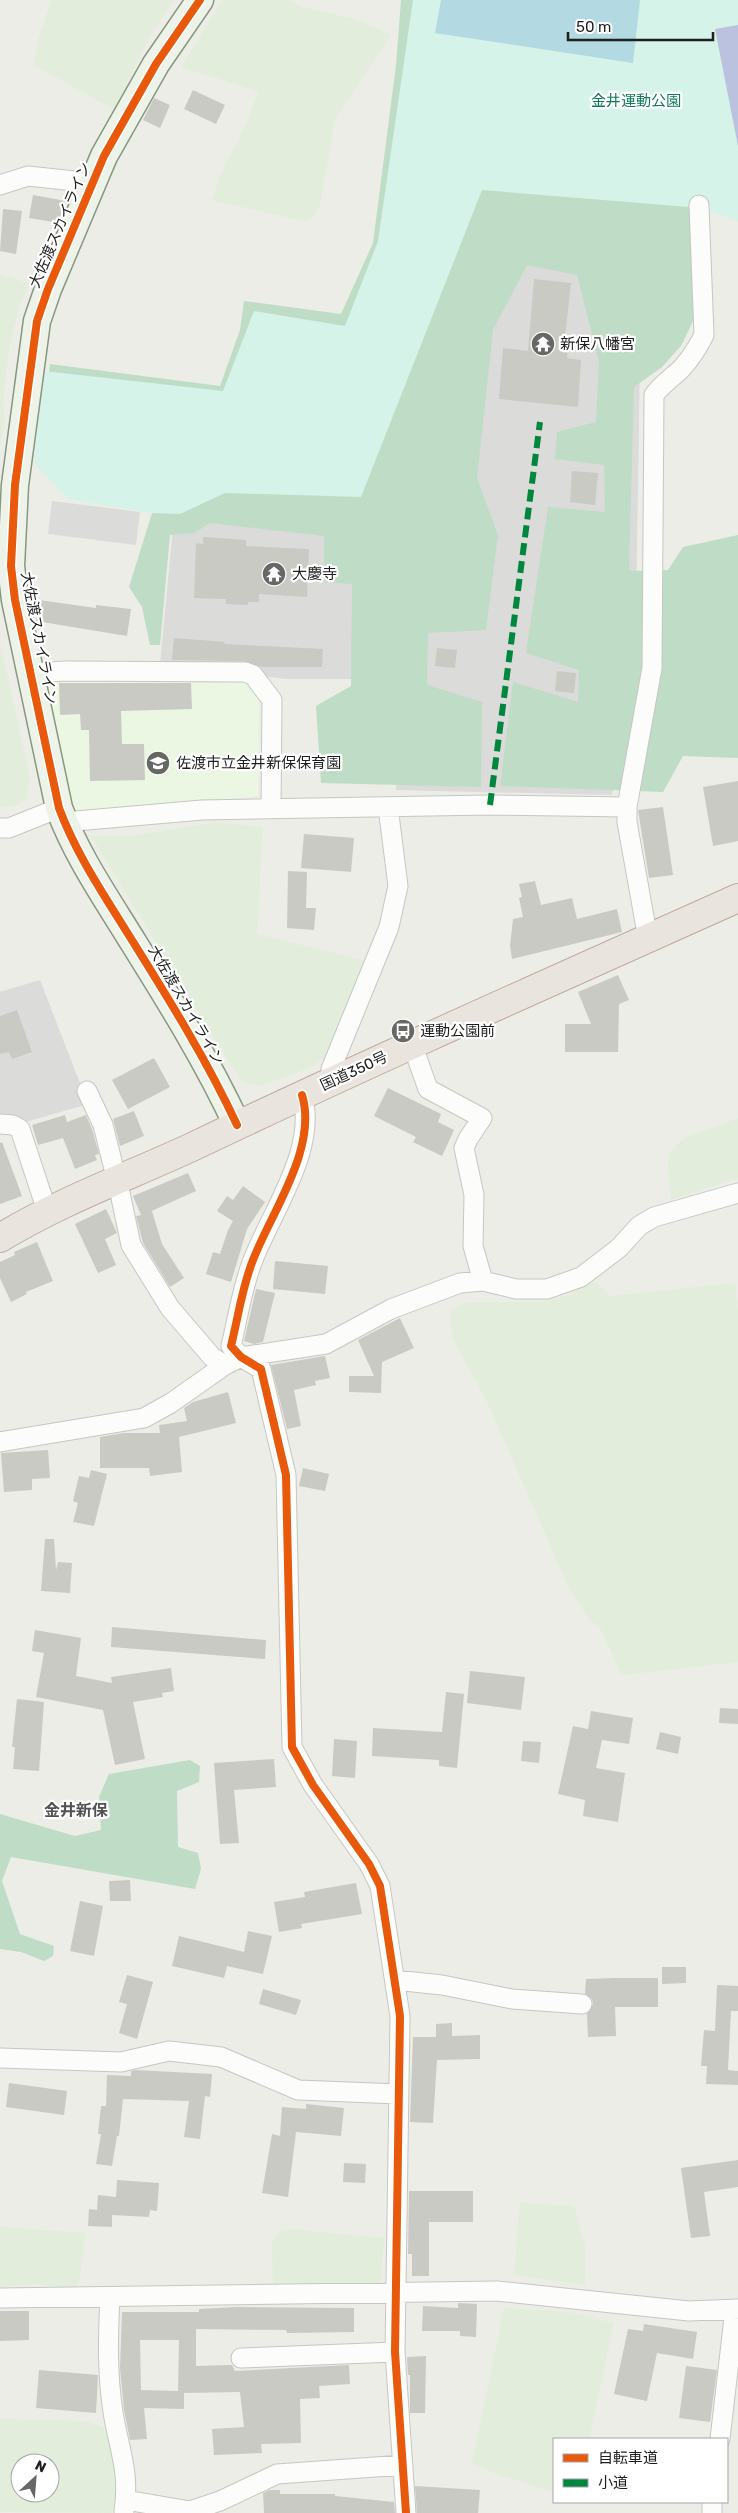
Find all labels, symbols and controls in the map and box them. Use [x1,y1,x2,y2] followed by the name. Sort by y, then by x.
[568,10,713,42] scale bar
[576,18,611,36] text: 50 m
[591,92,681,110] park label: 金井運動公園
[25,159,95,291] street label: 大佐渡スカイライン
[530,331,556,357] temple icon: 新保八幡宮
[560,335,635,353] place label: 新保八幡宮
[261,561,287,587] temple icon: 大慶寺
[292,565,337,583] place label: 大慶寺
[17,570,61,706] street label: 大佐渡スカイライン
[145,750,171,776] school or university icon: 佐渡市立金井新保保育園
[176,754,341,772] place label: 佐渡市立金井新保保育園
[144,942,228,1068] street label: 大佐渡スカイライン
[390,1018,416,1044] bus stop icon: 運動公園前
[420,1022,495,1040] place label: 運動公園前
[317,1048,391,1094] street label: 国道350号
[44,1801,108,1820] district label: 金井新保
[553,2438,728,2503] legend
[598,2449,658,2467] text: 自転車道
[10,2453,60,2503] north arrow
[32,2457,49,2477] text: N
[598,2474,628,2492] text: 小道

